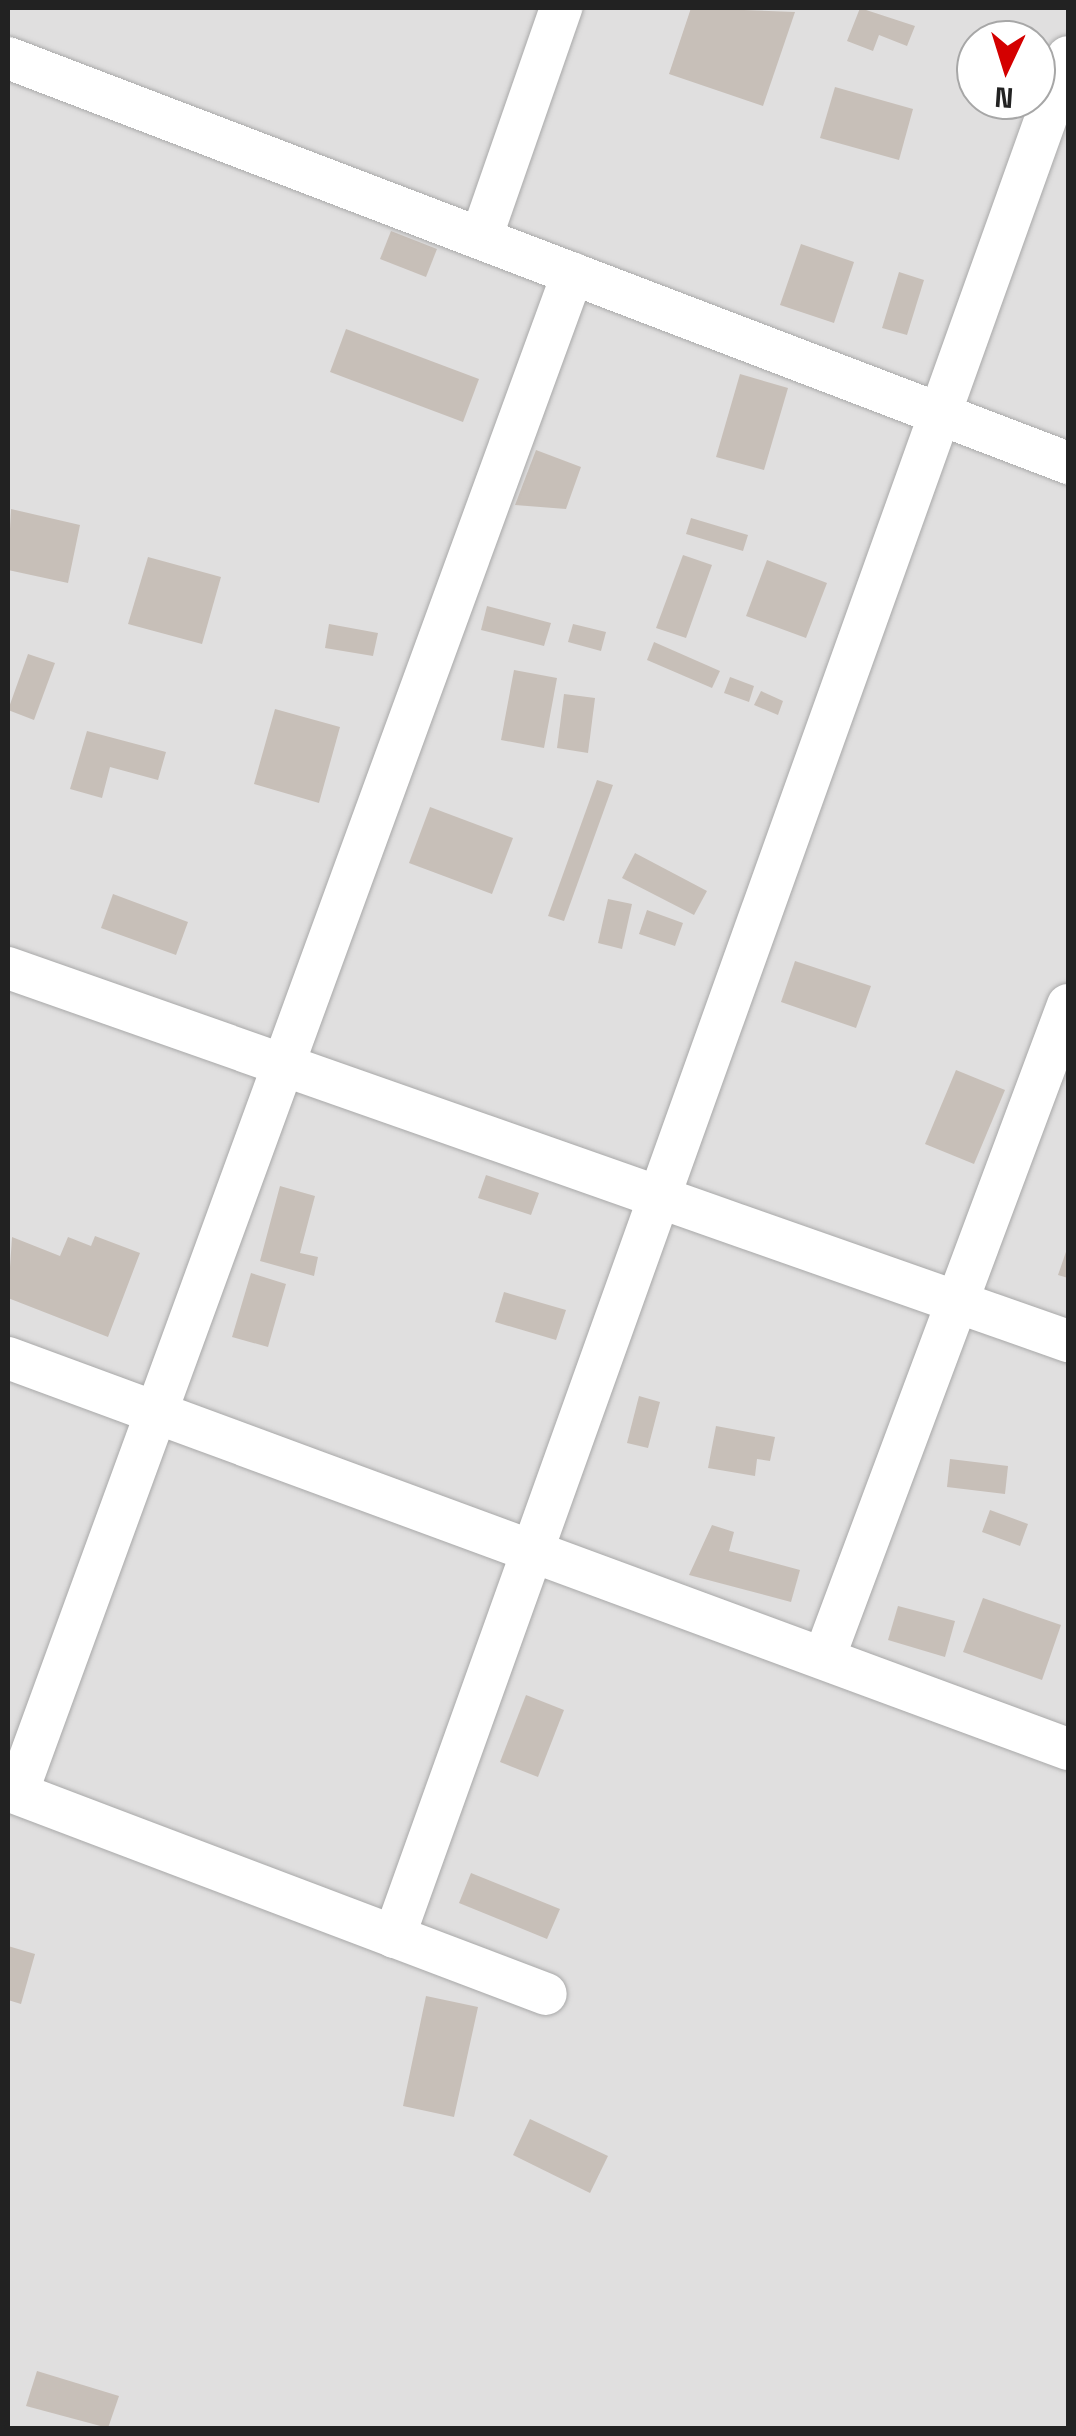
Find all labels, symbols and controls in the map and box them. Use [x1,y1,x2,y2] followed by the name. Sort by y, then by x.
[956,20,1056,120] north arrow
[993,79,1015,117] text: N

